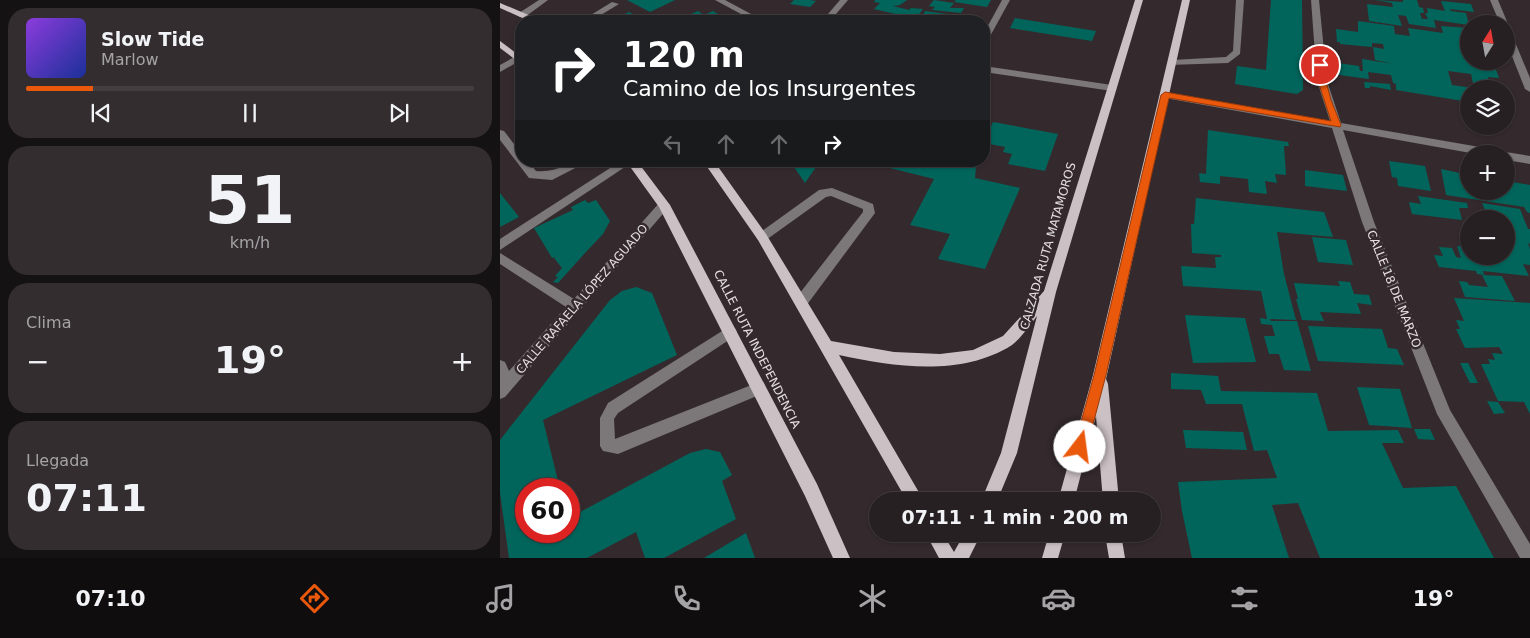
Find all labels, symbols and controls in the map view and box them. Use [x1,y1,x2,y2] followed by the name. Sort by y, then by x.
[1460,15,1515,70] north arrow
[1460,15,1515,265] map controls
[101,28,204,50] text: Slow Tide
[540,35,605,100] icon: right
[623,35,745,75] text: 120 m
[1299,44,1341,86] pin
[101,50,159,69] text: Marlow
[1306,51,1334,79] icon: arrive
[623,76,916,101] text: Camino de los Insurgentes
[1460,80,1515,135] button: layers
[87,99,115,127] icon: previous
[236,99,264,127] icon: pause
[385,99,413,127] icon: next
[659,130,687,158] icon: left
[712,130,740,158] icon: ahead
[765,130,793,158] icon: ahead
[818,130,846,158] icon: right
[1460,145,1515,200] button: +
[1017,161,1079,331] street label: CALZADA RUTA MATAMOROS
[205,163,295,238] text: 51
[1460,210,1515,265] button: −
[512,221,651,377] street label: CALLE RAFAELA LÓPEZ AGUADO
[1364,228,1424,350] street label: CALLE 18 DE MARZO
[230,233,270,252] text: km/h
[711,267,804,431] street label: CALLE RUTA INDEPENDENCIA
[26,313,71,332] text: Clima
[214,338,286,382] text: 19°
[26,345,49,378] text: −
[451,345,474,378] text: +
[1053,420,1105,472] position arrow
[26,451,89,470] text: Llegada
[26,476,147,520] text: 07:11
[515,478,580,543] speed limit sign: 60
[901,506,1129,528] text: 07:11 · 1 min · 200 m
[297,581,332,616] icon: directions
[483,581,518,616] icon: music
[669,581,704,616] icon: phone
[855,581,890,616] icon: climate
[1041,581,1076,616] icon: car
[1227,581,1262,616] icon: filters
[76,586,146,611] text: 07:10
[1413,586,1454,611] text: 19°

